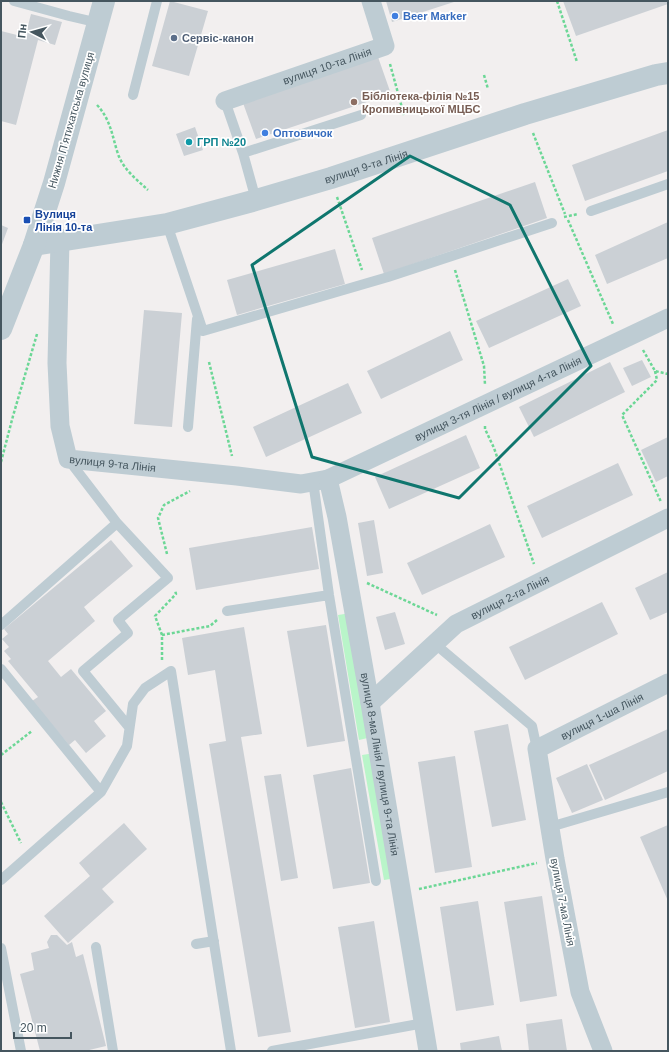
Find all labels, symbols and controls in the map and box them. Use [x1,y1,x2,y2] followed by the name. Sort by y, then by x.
[403,10,467,22] place label: Beer Marker
[390,11,400,21] marker: Beer Marker
[12,12,52,52] north arrow
[15,23,29,39] text: Пн
[182,32,254,44] place label: Сервіс-канон
[169,33,179,43] marker: Сервіс-канон
[281,45,373,87] street label: вулиця 10-та Лінія
[46,50,96,190] street label: Нижня Пʼятихатська вулиця
[362,90,480,115] place label: Бібліотека-філія №15 Кропивницької МЦБС
[349,97,359,107] marker: Бібліотека-філія №15 Кропивницької МЦБС
[273,127,333,139] place label: Оптовичок
[260,128,270,138] marker: Оптовичок
[197,136,246,148] place label: ГРП №20
[184,137,194,147] marker: ГРП №20
[323,147,409,186] street label: вулиця 9-та Лінія
[35,208,93,233] place label: Вулиця Лінія 10-та
[22,215,32,225] marker: Вулиця Лінія 10-та
[413,354,583,443] street label: вулиця 3-тя Лінія / вулиця 4-та Лінія
[69,453,157,474] street label: вулиця 9-та Лінія
[469,573,551,622] street label: вулиця 2-га Лінія
[359,672,401,857] street label: вулиця 8-ма Лінія / вулиця 9-та Лінія
[559,690,645,742] street label: вулиця 1-ша Лінія
[549,857,577,947] street label: вулиця 7-ма Лінія
[14,1014,71,1040] scale bar
[20,1021,47,1035] text: 20 m

